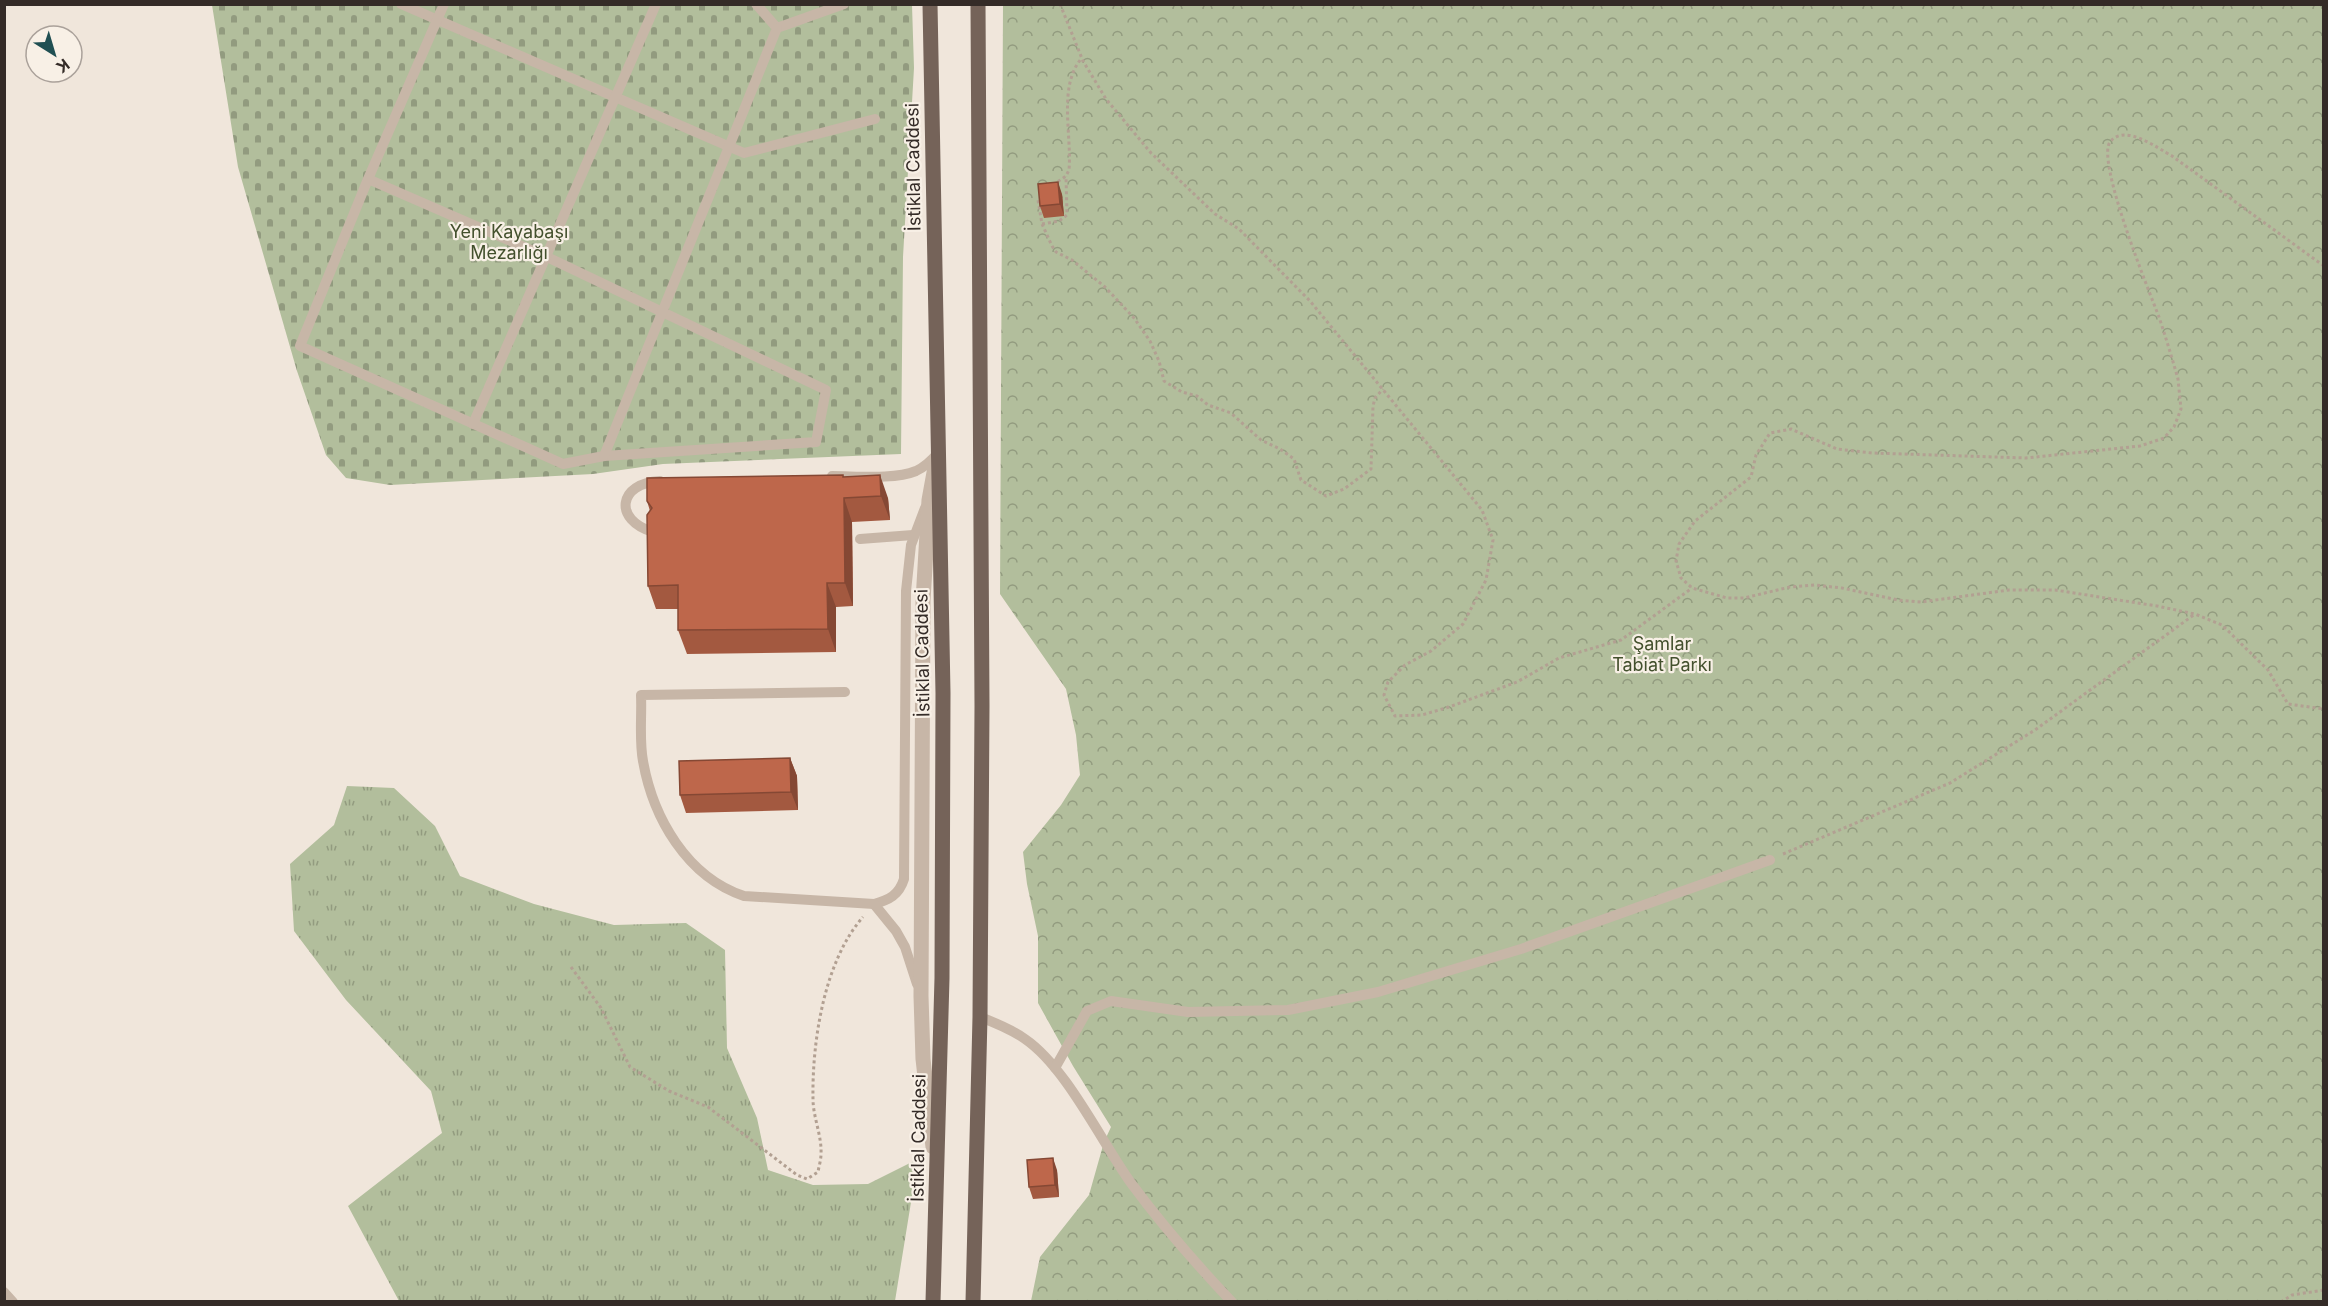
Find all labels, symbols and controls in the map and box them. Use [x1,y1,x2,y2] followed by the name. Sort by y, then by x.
[24,24,84,84] north arrow
[52,55,74,78] text: K
[900,103,925,231] street label: İstiklal Caddesi
[450,221,568,263] park label: Yeni Kayabaşı Mezarlığı
[909,589,934,717] street label: İstiklal Caddesi
[1612,633,1712,675] park label: Şamlar Tabiat Parkı
[905,1074,930,1202] street label: İstiklal Caddesi

